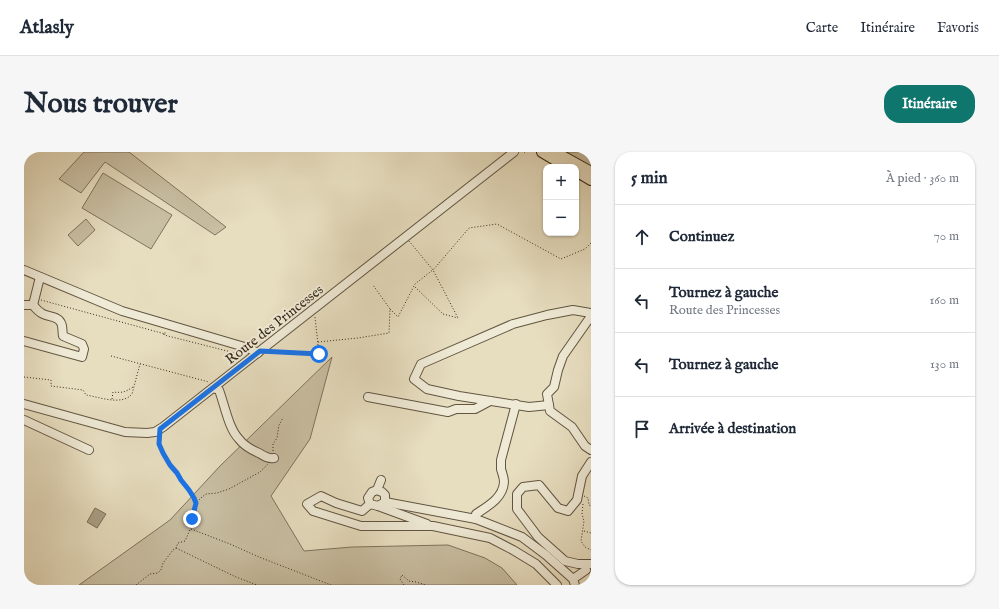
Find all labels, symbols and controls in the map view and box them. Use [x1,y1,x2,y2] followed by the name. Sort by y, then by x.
[20,16,74,40] text: Atlasly
[806,19,838,37] text: Carte
[860,19,915,37] text: Itinéraire
[937,19,979,37] text: Favoris
[884,85,975,123] button: Itinéraire
[24,87,178,122] text: Nous trouver
[543,164,579,236] map controls
[543,164,579,200] button: +
[631,168,668,189] text: 5 min
[886,170,959,187] text: À pied · 360 m
[543,200,579,236] button: −
[631,226,653,248] icon: ahead
[669,227,734,246] text: Continuez
[934,228,959,245] text: 70 m
[222,281,327,369] street label: Route des Princesses
[669,283,778,302] text: Tournez à gauche
[631,290,653,312] icon: left
[929,292,959,309] text: 160 m
[669,302,780,319] text: Route des Princesses
[310,345,328,363] route start
[631,354,653,376] icon: left
[669,355,778,374] text: Tournez à gauche
[930,356,959,373] text: 130 m
[631,418,653,440] icon: arrive
[669,419,796,438] text: Arrivée à destination
[183,510,201,528] route end

